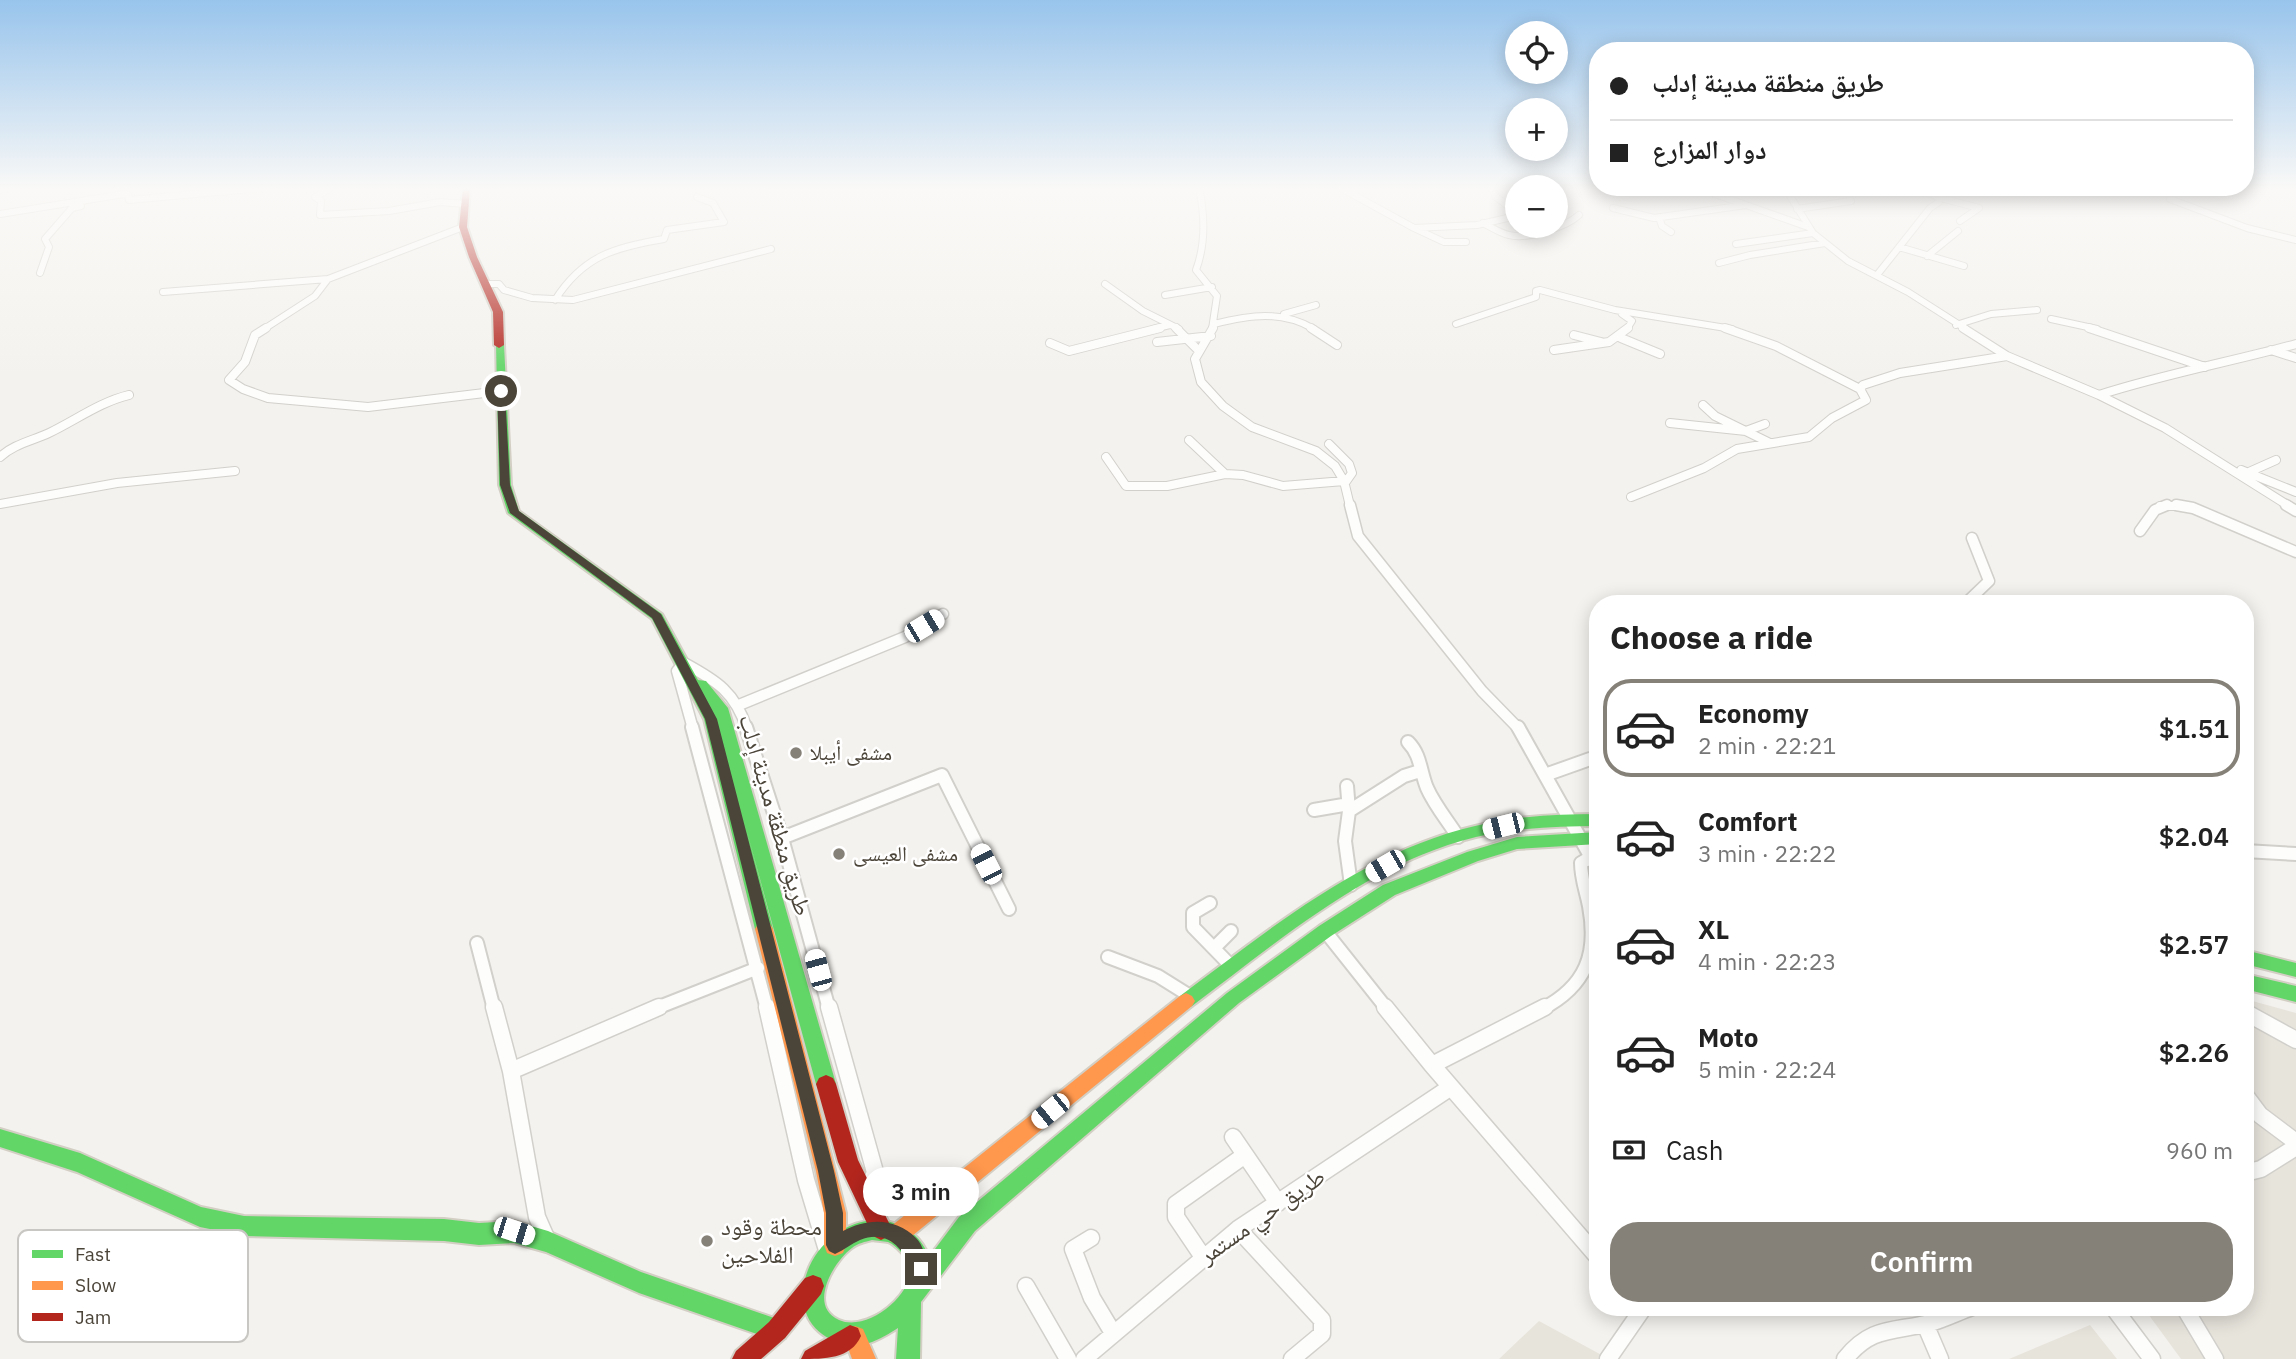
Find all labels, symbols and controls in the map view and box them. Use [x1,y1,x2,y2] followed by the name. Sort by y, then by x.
[1505,21,1568,238] map controls
[1505,21,1568,84] button: locate
[1652,65,1884,99] text: طريق منطقة مدينة إدلب
[1505,98,1568,161] button: +
[1652,132,1766,166] text: دوار المزارع
[1505,175,1568,238] button: −
[485,375,517,407] route start
[901,606,948,646] car
[1610,616,1813,658] text: Choose a ride
[1698,696,1809,730] text: Economy
[1614,697,1677,760] icon: car
[732,710,820,919] street label: طريق منطقة مدينة إدلب
[2159,711,2229,745] text: $1.51
[1698,730,1836,760] text: 2 min · 22:21
[810,738,892,766] place label: مشفى أيبلا
[788,745,804,761] marker: مشفى أيبلا
[1698,804,1797,838] text: Comfort
[1614,805,1677,868] icon: car
[1481,811,1526,841] car
[2159,819,2229,853] text: $2.04
[1698,838,1836,868] text: 3 min · 22:22
[853,839,958,867] place label: مشفى العيسى
[968,841,1005,887] car
[831,846,847,862] marker: مشفى العيسى
[1362,846,1409,886] car
[1698,912,1729,946] text: XL
[1614,913,1677,976] icon: car
[2159,927,2229,961] text: $2.57
[1698,946,1836,976] text: 4 min · 22:23
[803,947,834,993] car
[1698,1020,1758,1054] text: Moto
[1614,1021,1677,1084] icon: car
[2159,1035,2229,1069] text: $2.26
[1698,1054,1836,1084] text: 5 min · 22:24
[1028,1090,1073,1132] car
[1610,1131,1648,1169] icon: cash
[1666,1133,1723,1167] text: Cash
[2166,1135,2233,1165] text: 960 m
[1191,1160,1333,1274] street label: طريق حي مستمر
[863,1168,979,1216] callout: 3 min
[891,1176,951,1206] text: 3 min
[721,1210,822,1270] place label: محطة وقود الفلاحين
[491,1215,538,1247] car
[1610,1222,2233,1302] button: Confirm
[18,1230,248,1342] legend
[699,1233,715,1249] marker: محطة وقود الفلاحين
[75,1242,111,1266] text: Fast
[905,1253,937,1285] route end
[75,1273,116,1297] text: Slow
[75,1305,111,1329] text: Jam

